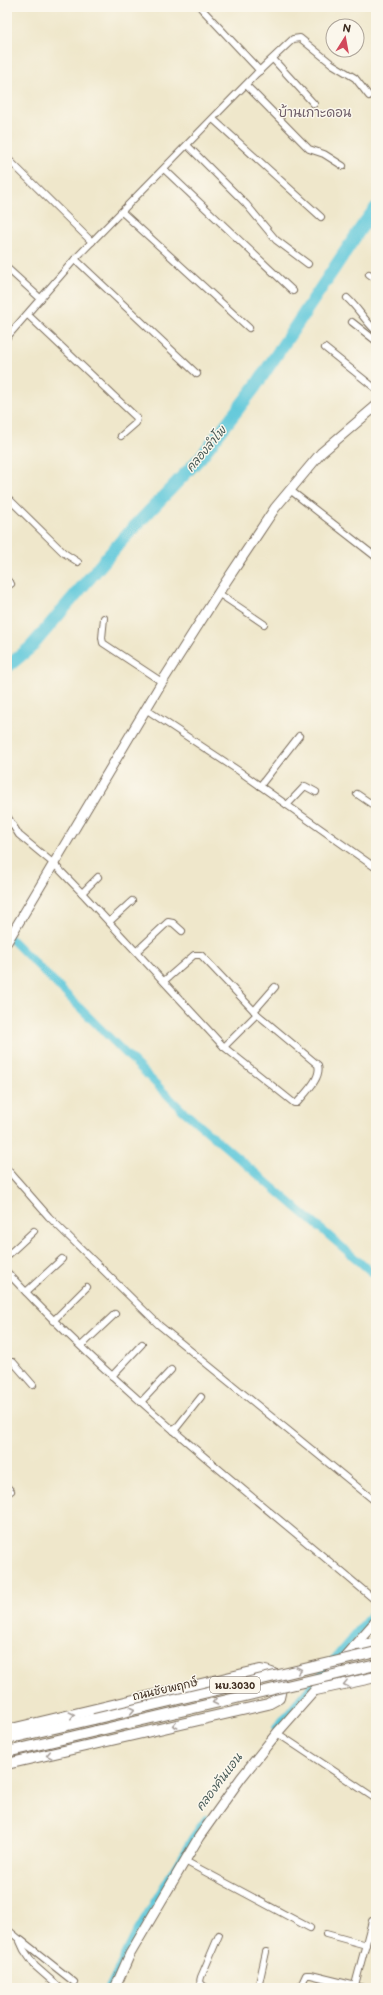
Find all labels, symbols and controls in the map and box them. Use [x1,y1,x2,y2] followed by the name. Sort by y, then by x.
[325,18,365,58] north arrow
[342,22,352,36] text: N
[279,104,352,121] district label: บ้านเกาะดอน
[182,422,231,475] water label: คลองลำโพ
[296,1667,302,1675] one-way arrow
[131,1674,200,1704] street label: ถนนชัยพฤกษ์
[210,1677,260,1693] road number: นบ.3030
[343,1679,350,1688] one-way arrow
[212,1698,219,1706] one-way arrow
[128,1706,135,1714] one-way arrow
[69,1711,75,1719] one-way arrow
[172,1721,178,1729] one-way arrow
[193,1750,246,1814] water label: คลองคันแอน
[46,1751,52,1759] one-way arrow

